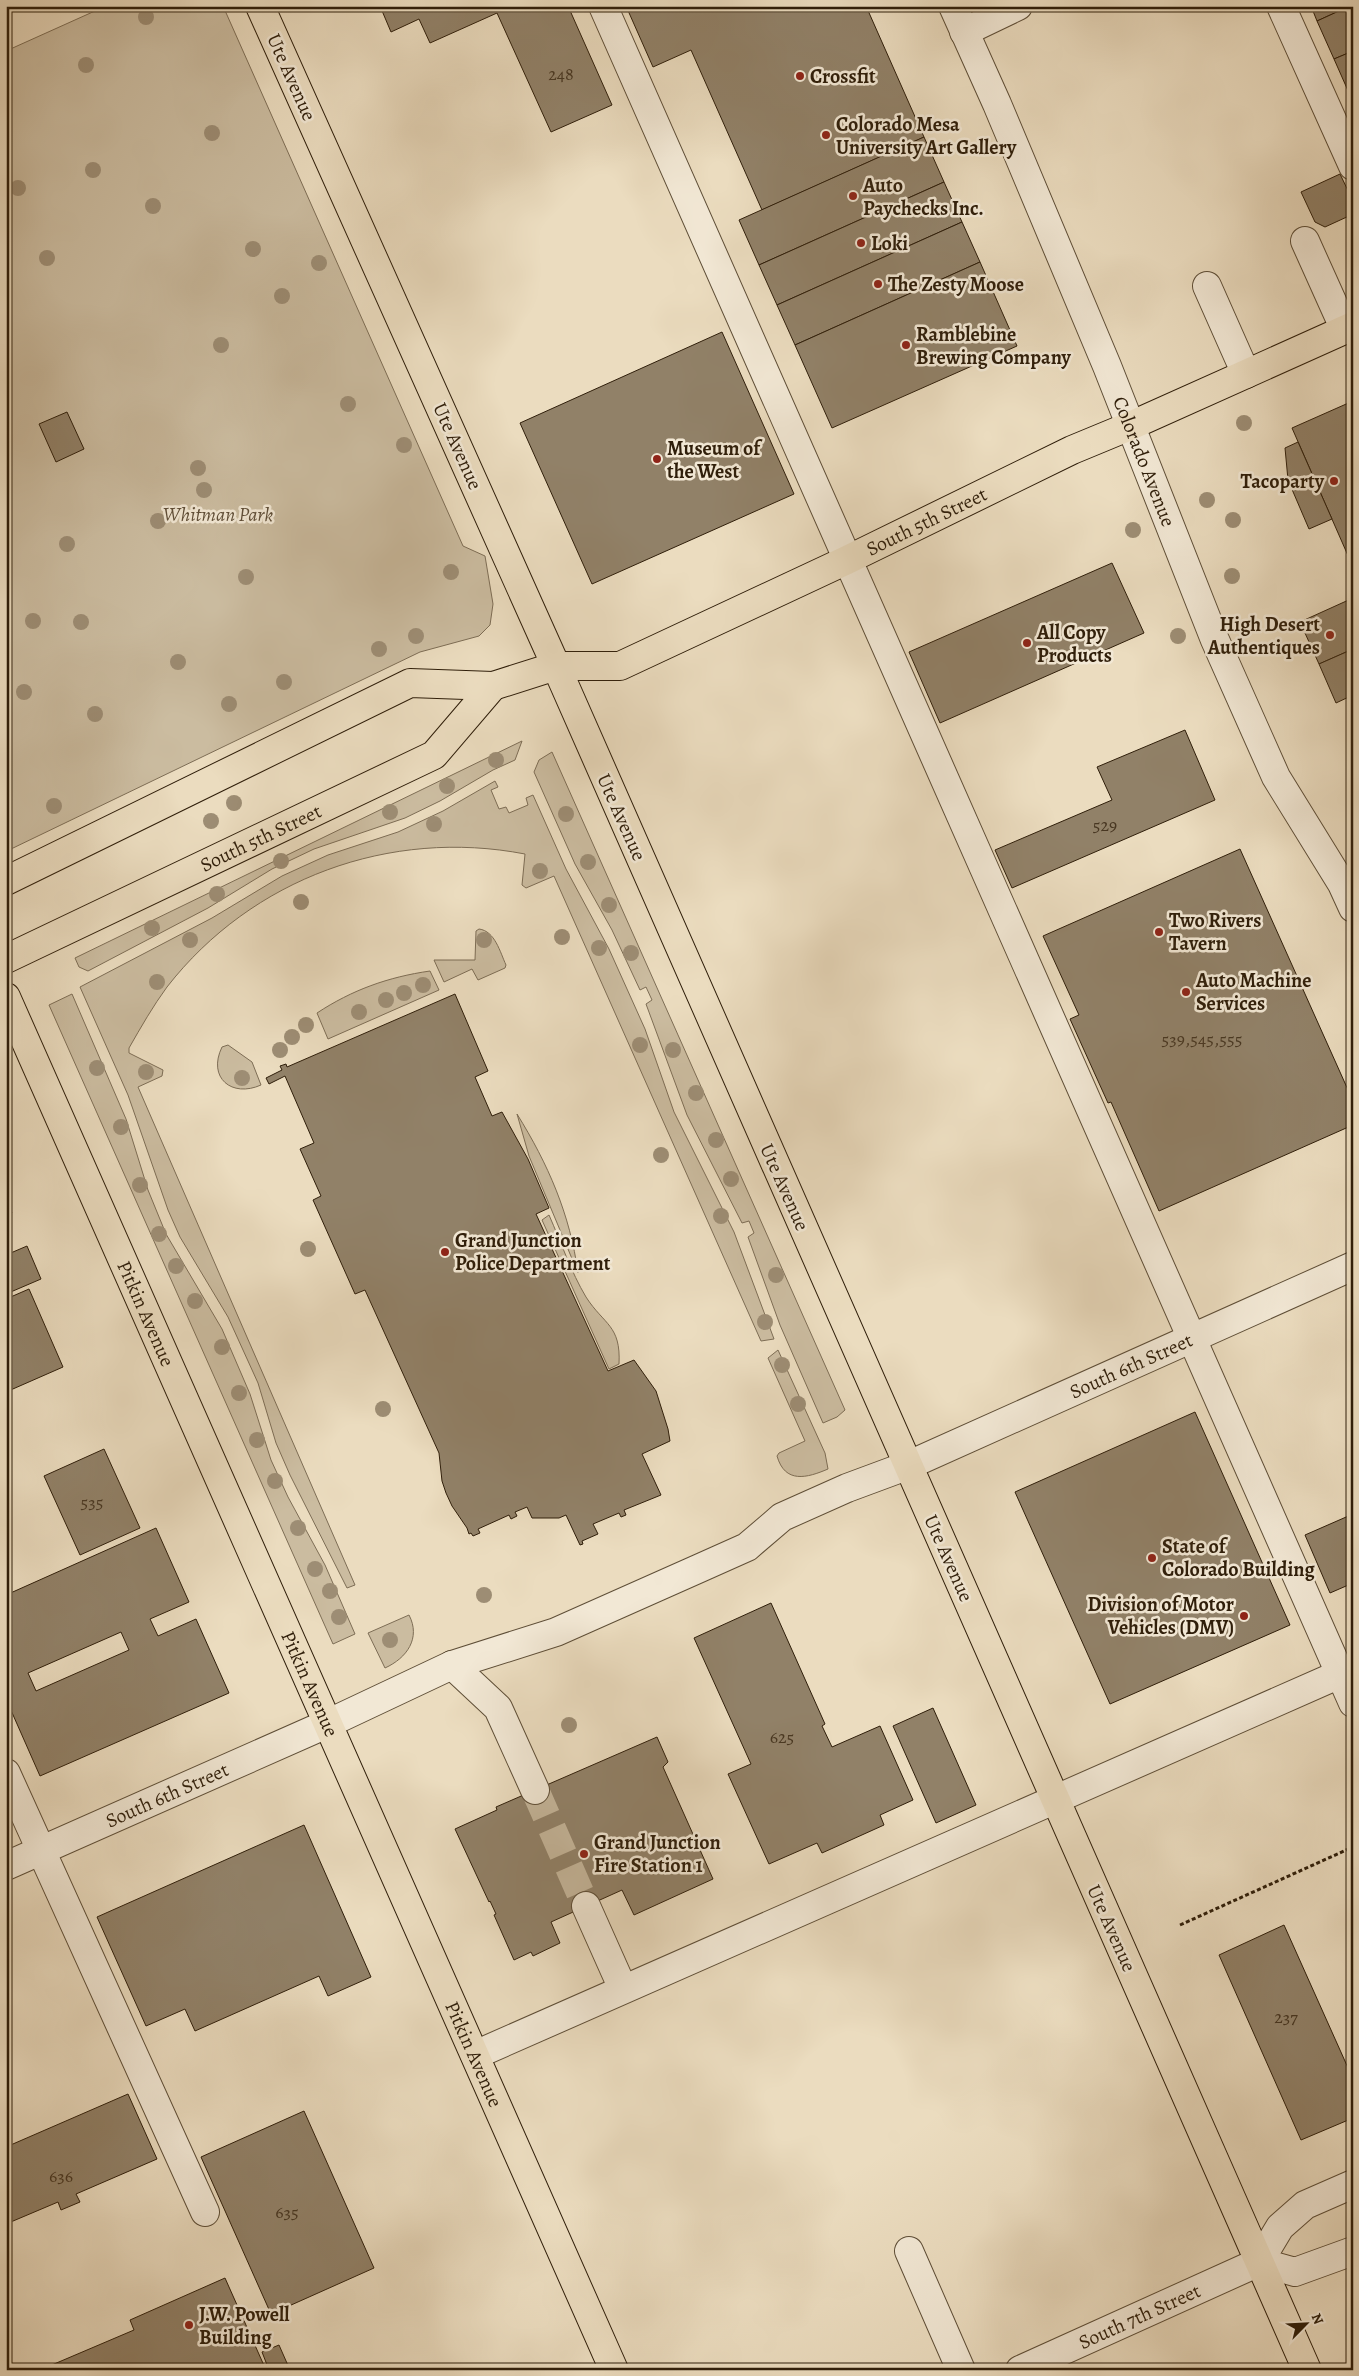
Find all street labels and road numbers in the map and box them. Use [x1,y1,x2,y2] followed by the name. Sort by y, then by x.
[260,29,323,125] street label: Ute Avenue
[1106,392,1182,531] street label: Colorado Avenue
[426,398,489,494] street label: Ute Avenue
[862,481,992,563] street label: South 5th Street
[590,769,653,865] street label: Ute Avenue
[196,798,326,879] street label: South 5th Street
[753,1139,816,1235] street label: Ute Avenue
[110,1256,181,1371] street label: Pitkin Avenue
[1065,1327,1197,1405] street label: South 6th Street
[917,1510,980,1606] street label: Ute Avenue
[274,1627,345,1741] street label: Pitkin Avenue
[101,1756,233,1834] street label: South 6th Street
[1080,1880,1143,1976] street label: Ute Avenue
[438,1997,509,2111] street label: Pitkin Avenue
[1074,2277,1205,2356] street label: South 7th Street

